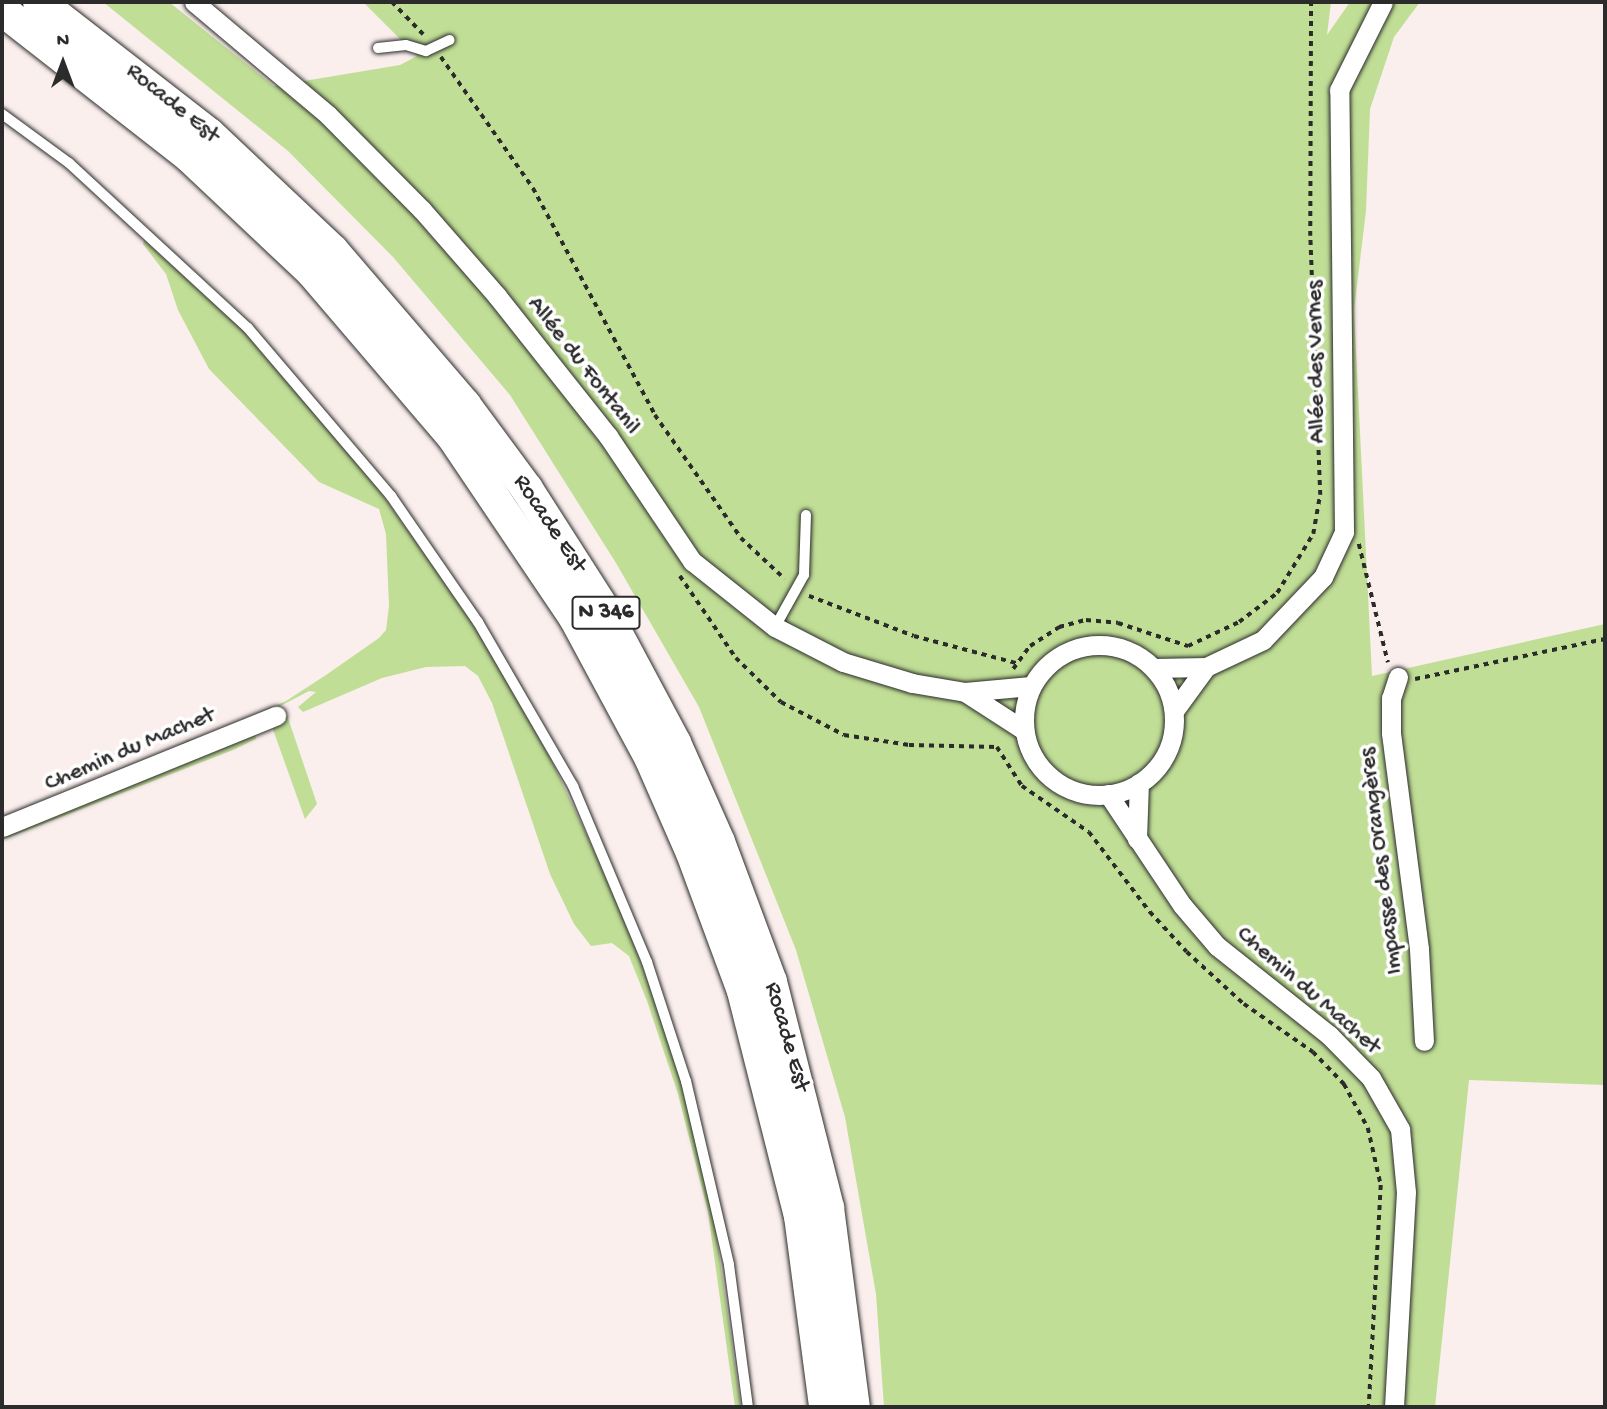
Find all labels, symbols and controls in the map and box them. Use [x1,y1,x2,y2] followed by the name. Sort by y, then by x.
[28,28,98,98] north arrow
[57,30,69,53] text: N
[119,57,225,151] street label: Rocade Est
[1301,280,1333,444] street label: Allée des Vernes
[520,291,646,441] street label: Allée du Fontanil
[506,469,592,579] street label: Rocade Est
[571,594,641,632] road number: N 346
[41,701,219,799] street label: Chemin du Machet
[1354,746,1410,976] street label: Impasse des Orangères
[1230,920,1386,1062] street label: Chemin du Machet
[757,979,815,1095] street label: Rocade Est

